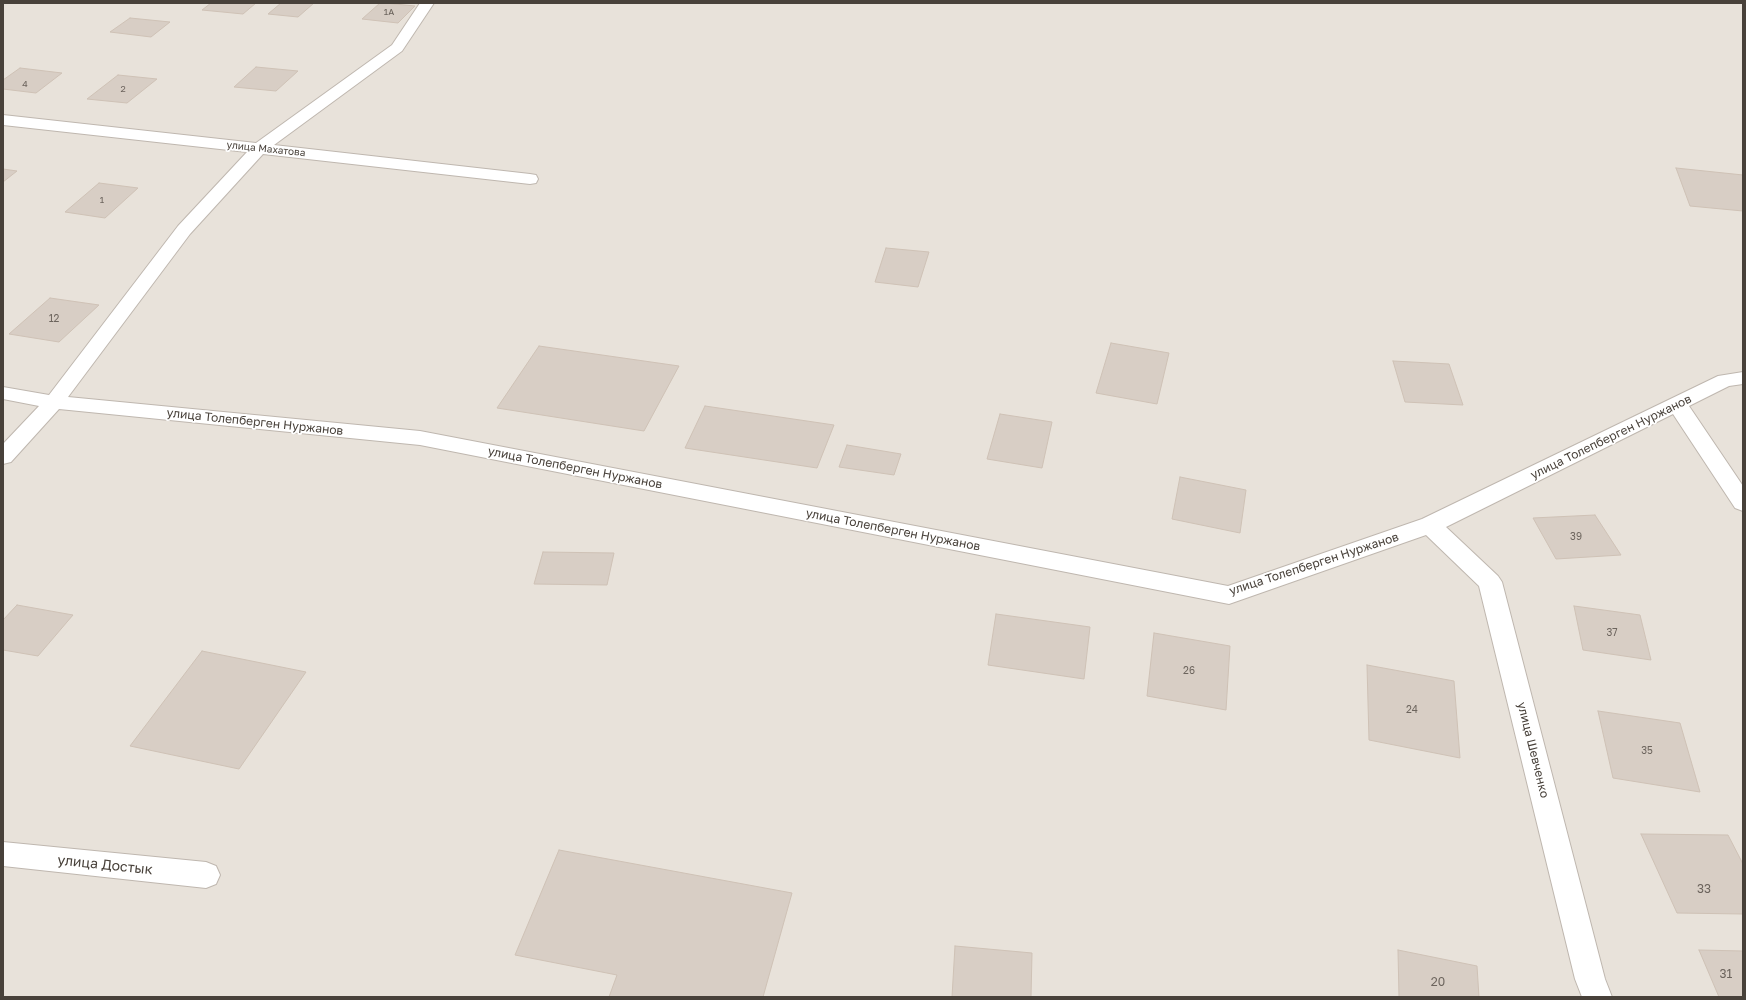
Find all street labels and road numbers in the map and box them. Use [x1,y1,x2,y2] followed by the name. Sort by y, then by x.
[226,139,306,159] street label: улица Махатова
[1528,392,1694,482] street label: улица Толепберген Нуржанов
[166,406,344,438] street label: улица Толепберген Нуржанов
[487,444,663,492] street label: улица Толепберген Нуржанов
[805,506,981,554] street label: улица Толепберген Нуржанов
[1227,530,1401,598] street label: улица Толепберген Нуржанов
[1514,701,1552,799] street label: улица Шевченко
[57,852,153,878] street label: улица Достык

